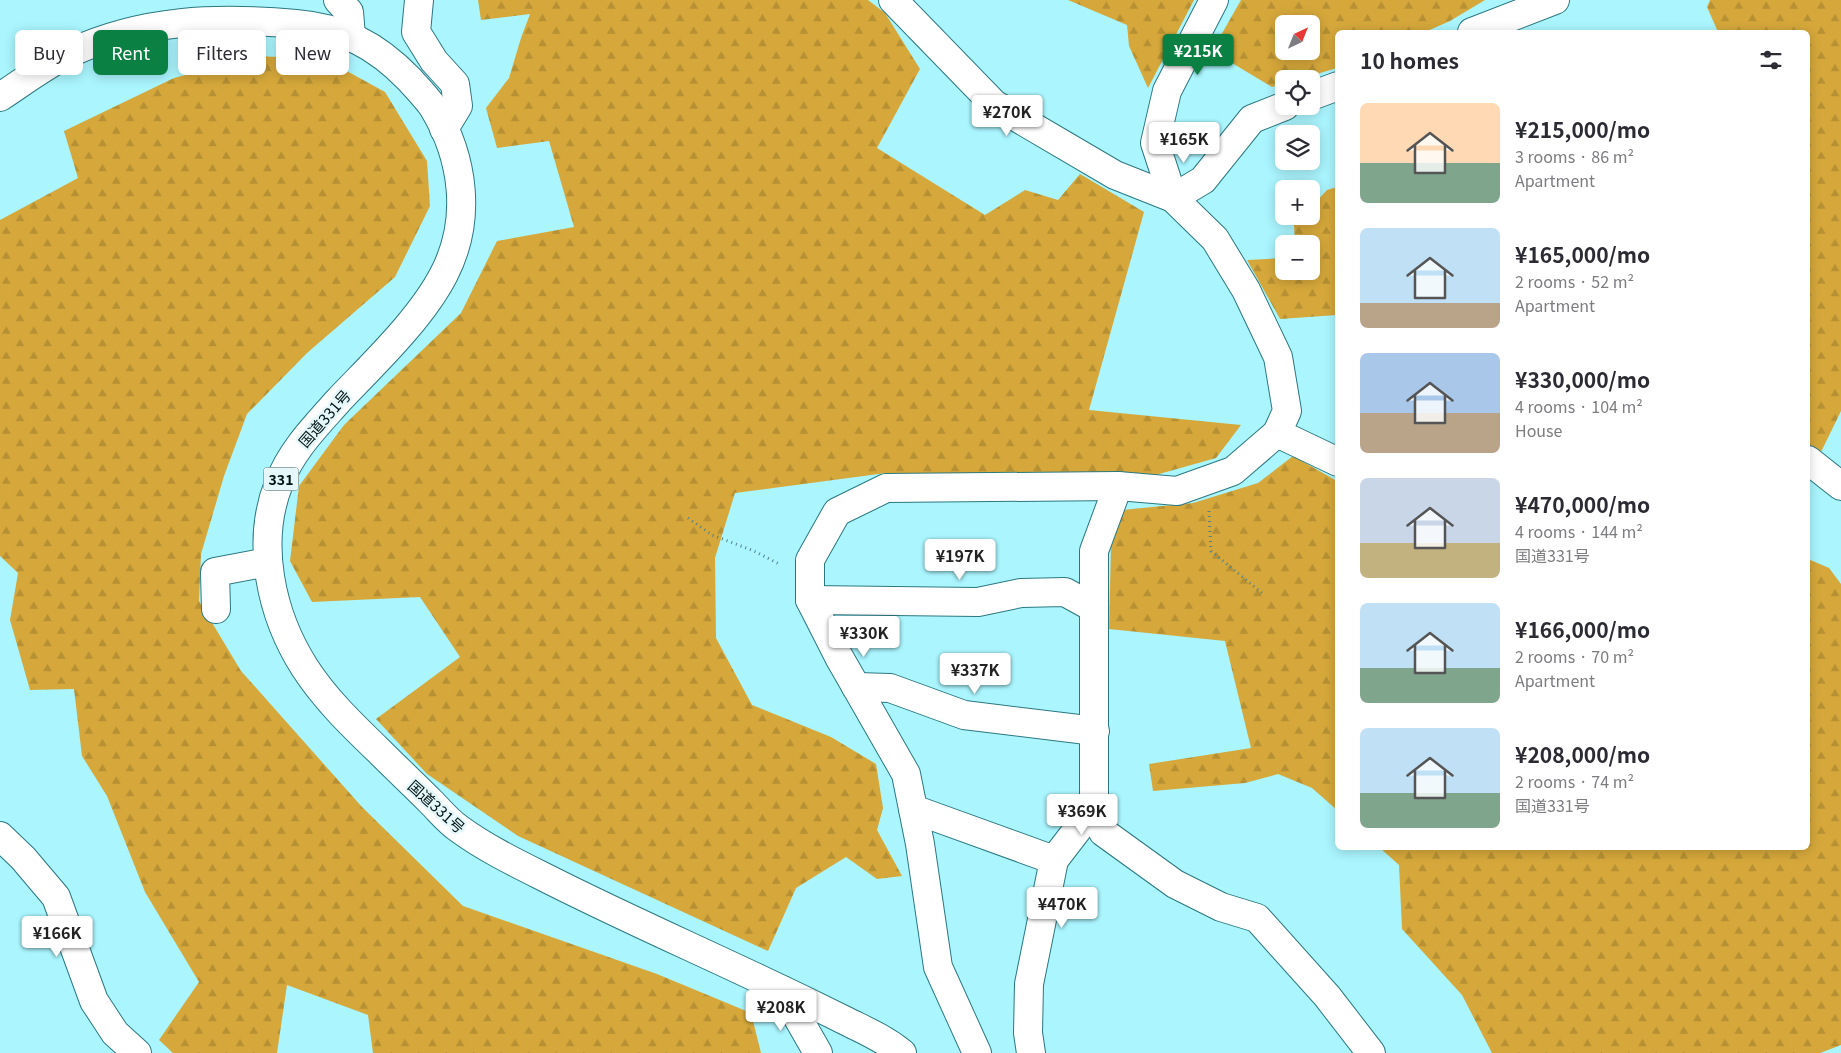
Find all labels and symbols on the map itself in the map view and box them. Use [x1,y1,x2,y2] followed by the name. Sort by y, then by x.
[1275,15,1320,60] north arrow
[1163,34,1233,76] pin: ¥215K
[972,94,1042,137] pin: ¥270K
[1149,121,1219,164] pin: ¥165K
[293,385,355,451] street label: 国道331号
[264,468,298,490] road number: 331
[925,538,995,581] pin: ¥197K
[829,616,899,658] pin: ¥330K
[940,652,1010,695] pin: ¥337K
[404,775,470,837] street label: 国道331号
[1047,794,1117,836] pin: ¥369K
[1027,886,1097,929] pin: ¥470K
[22,916,92,958] pin: ¥166K
[746,990,816,1032] pin: ¥208K

